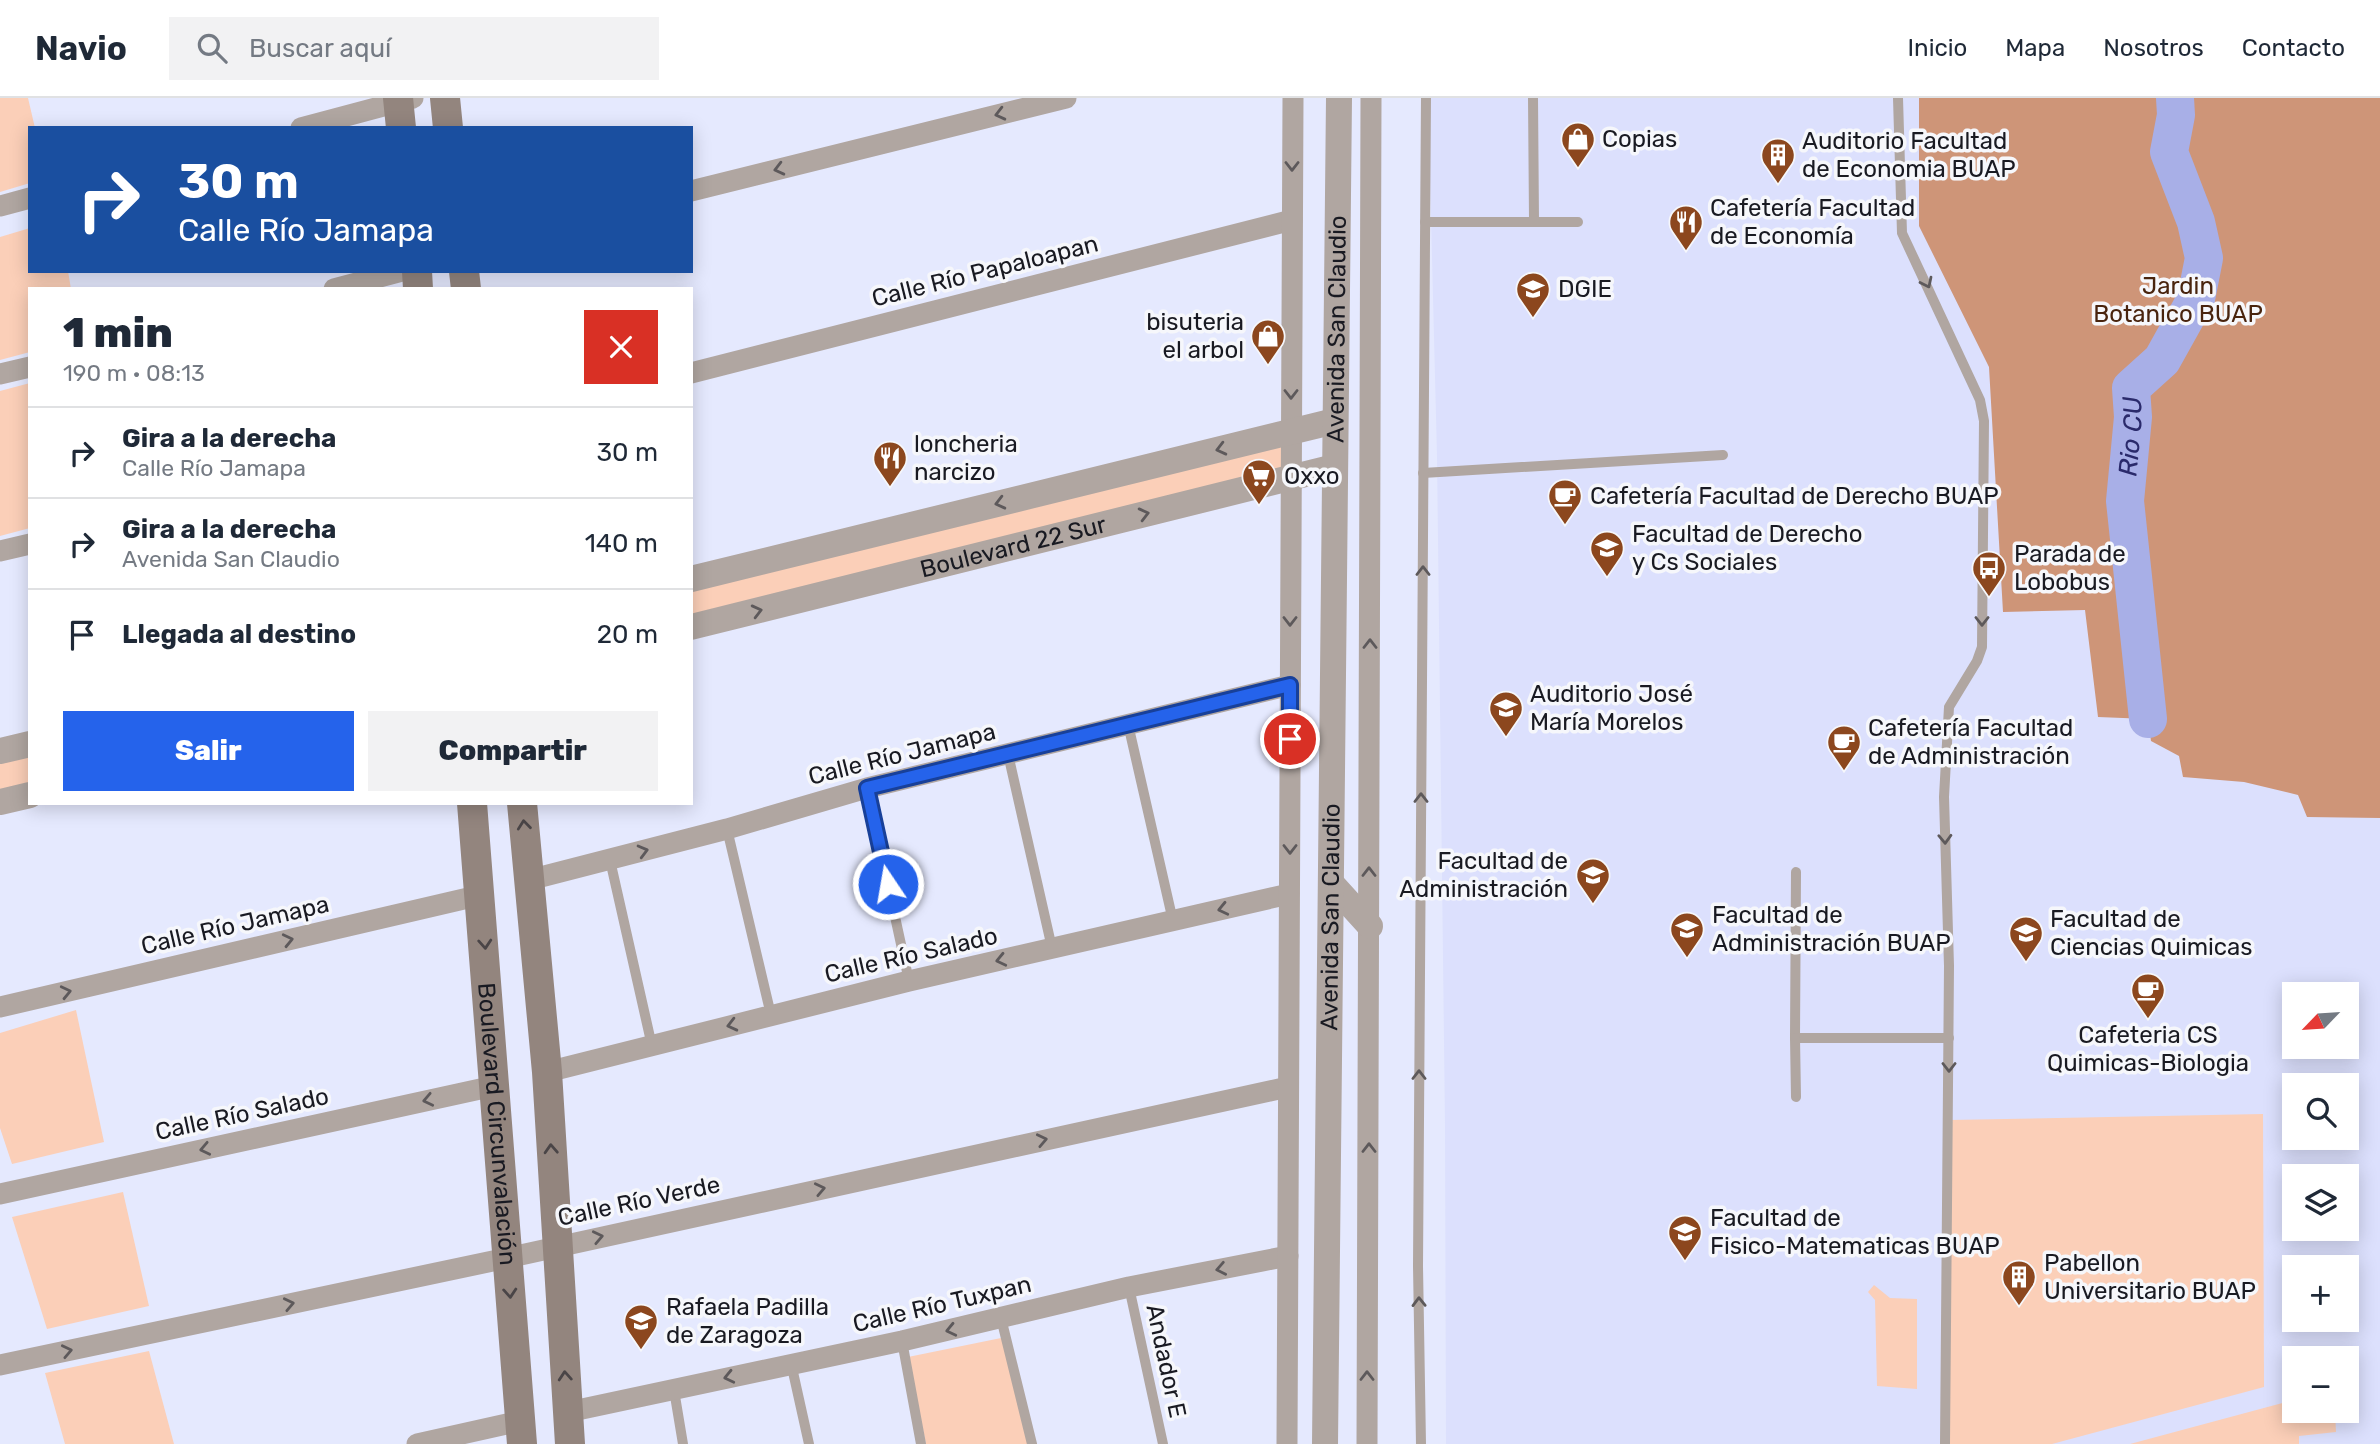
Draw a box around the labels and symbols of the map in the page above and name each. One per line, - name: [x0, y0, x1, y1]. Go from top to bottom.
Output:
- one-way arrow: [994, 106, 1006, 120]
- shop icon: Copias: [1559, 120, 1597, 169]
- place label: Copias: [1602, 125, 1677, 153]
- place label: Auditorio Facultad de Economia BUAP: [1802, 127, 2016, 183]
- building icon: Auditorio Facultad de Economia BUAP: [1759, 136, 1797, 185]
- one-way arrow: [773, 161, 785, 175]
- one-way arrow: [1284, 161, 1300, 172]
- place label: Cafetería Facultad de Economía: [1710, 194, 1915, 250]
- restaurant icon: Cafetería Facultad de Economía: [1667, 203, 1705, 252]
- street label: Avenida San Claudio: [1321, 215, 1352, 443]
- street label: Calle Río Papaloapan: [869, 229, 1101, 313]
- school or university icon: DGIE: [1514, 270, 1552, 319]
- park label: Jardin Botanico BUAP: [2093, 272, 2263, 328]
- place label: DGIE: [1558, 275, 1612, 303]
- one-way arrow: [1918, 276, 1932, 288]
- place label: bisuteria el arbol: [1146, 308, 1244, 364]
- shop icon: bisuteria el arbol: [1249, 317, 1287, 366]
- one-way arrow: [1284, 388, 1299, 399]
- water label: Rio CU: [2112, 395, 2149, 478]
- place label: loncheria narcizo: [914, 430, 1018, 486]
- restaurant icon: loncheria narcizo: [871, 439, 909, 488]
- one-way arrow: [1215, 441, 1227, 455]
- supermarket icon: Oxxo: [1240, 457, 1278, 506]
- place label: Oxxo: [1284, 462, 1340, 490]
- cafe icon: Cafetería Facultad de Derecho BUAP: [1546, 477, 1584, 526]
- place label: Cafetería Facultad de Derecho BUAP: [1590, 482, 1999, 510]
- one-way arrow: [994, 495, 1006, 509]
- one-way arrow: [1138, 508, 1150, 522]
- street label: Boulevard 22 Sur: [917, 510, 1109, 583]
- place label: Facultad de Derecho y Cs Sociales: [1632, 520, 1862, 576]
- school or university icon: Facultad de Derecho y Cs Sociales: [1588, 529, 1626, 578]
- place label: Parada de Lobobus: [2014, 540, 2126, 596]
- bus stop icon: Parada de Lobobus: [1970, 549, 2008, 598]
- one-way arrow: [1415, 565, 1431, 576]
- one-way arrow: [751, 605, 763, 619]
- one-way arrow: [1283, 616, 1298, 627]
- one-way arrow: [1974, 616, 1990, 627]
- one-way arrow: [1362, 639, 1378, 649]
- place label: Auditorio José María Morelos: [1530, 680, 1693, 736]
- school or university icon: Auditorio José María Morelos: [1487, 689, 1525, 738]
- pin: [1260, 709, 1320, 769]
- place label: Cafetería Facultad de Administración: [1868, 714, 2073, 770]
- street label: Calle Río Jamapa: [806, 717, 998, 791]
- cafe icon: Cafetería Facultad de Administración: [1825, 723, 1863, 772]
- one-way arrow: [1413, 793, 1429, 803]
- street label: Avenida San Claudio: [1315, 803, 1346, 1031]
- one-way arrow: [517, 819, 532, 830]
- one-way arrow: [1938, 834, 1953, 845]
- one-way arrow: [1282, 844, 1298, 854]
- one-way arrow: [637, 845, 649, 859]
- position arrow: [851, 847, 925, 921]
- place label: Facultad de Administración: [1399, 847, 1568, 903]
- school or university icon: Facultad de Administración: [1574, 856, 1612, 905]
- one-way arrow: [1361, 866, 1377, 877]
- street label: Calle Río Jamapa: [138, 890, 332, 960]
- one-way arrow: [1217, 901, 1229, 916]
- place label: Facultad de Administración BUAP: [1712, 901, 1951, 957]
- place label: Facultad de Ciencias Quimicas: [2050, 905, 2253, 961]
- school or university icon: Facultad de Administración BUAP: [1668, 910, 1706, 959]
- school or university icon: Facultad de Ciencias Quimicas: [2007, 914, 2045, 963]
- street label: Calle Río Salado: [822, 921, 1000, 989]
- one-way arrow: [282, 934, 294, 948]
- one-way arrow: [477, 939, 492, 950]
- one-way arrow: [995, 952, 1007, 966]
- cafe icon: Cafeteria CS Quimicas-Biologia: [2129, 971, 2167, 1020]
- street label: Boulevard Circunvalación: [472, 982, 522, 1266]
- north arrow: [2282, 982, 2359, 1059]
- one-way arrow: [60, 985, 72, 1000]
- one-way arrow: [726, 1017, 738, 1031]
- place label: Cafeteria CS Quimicas-Biologia: [2047, 1021, 2249, 1077]
- one-way arrow: [1941, 1062, 1957, 1073]
- one-way arrow: [1411, 1069, 1427, 1080]
- street label: Calle Río Salado: [153, 1082, 331, 1146]
- one-way arrow: [422, 1092, 434, 1107]
- one-way arrow: [1036, 1134, 1048, 1149]
- one-way arrow: [200, 1141, 212, 1156]
- one-way arrow: [544, 1143, 559, 1154]
- one-way arrow: [1361, 1143, 1376, 1154]
- street label: Calle Río Verde: [555, 1170, 723, 1232]
- one-way arrow: [814, 1182, 826, 1197]
- place label: Facultad de Fisico-Matematicas BUAP: [1710, 1204, 2000, 1260]
- school or university icon: Facultad de Fisico-Matematicas BUAP: [1666, 1213, 1704, 1262]
- one-way arrow: [592, 1231, 604, 1246]
- place label: Pabellon Universitario BUAP: [2044, 1249, 2256, 1305]
- building icon: Pabellon Universitario BUAP: [2000, 1258, 2038, 1307]
- one-way arrow: [1215, 1260, 1227, 1275]
- street label: Calle Río Tuxpan: [850, 1270, 1034, 1338]
- one-way arrow: [502, 1288, 517, 1299]
- place label: Rafaela Padilla de Zaragoza: [666, 1293, 829, 1349]
- one-way arrow: [1411, 1297, 1427, 1307]
- one-way arrow: [283, 1298, 295, 1313]
- school or university icon: Rafaela Padilla de Zaragoza: [622, 1302, 660, 1351]
- street label: Andador E: [1140, 1302, 1192, 1420]
- one-way arrow: [945, 1322, 957, 1336]
- one-way arrow: [61, 1344, 73, 1359]
- one-way arrow: [723, 1369, 735, 1384]
- one-way arrow: [558, 1370, 573, 1381]
- one-way arrow: [1360, 1370, 1375, 1381]

